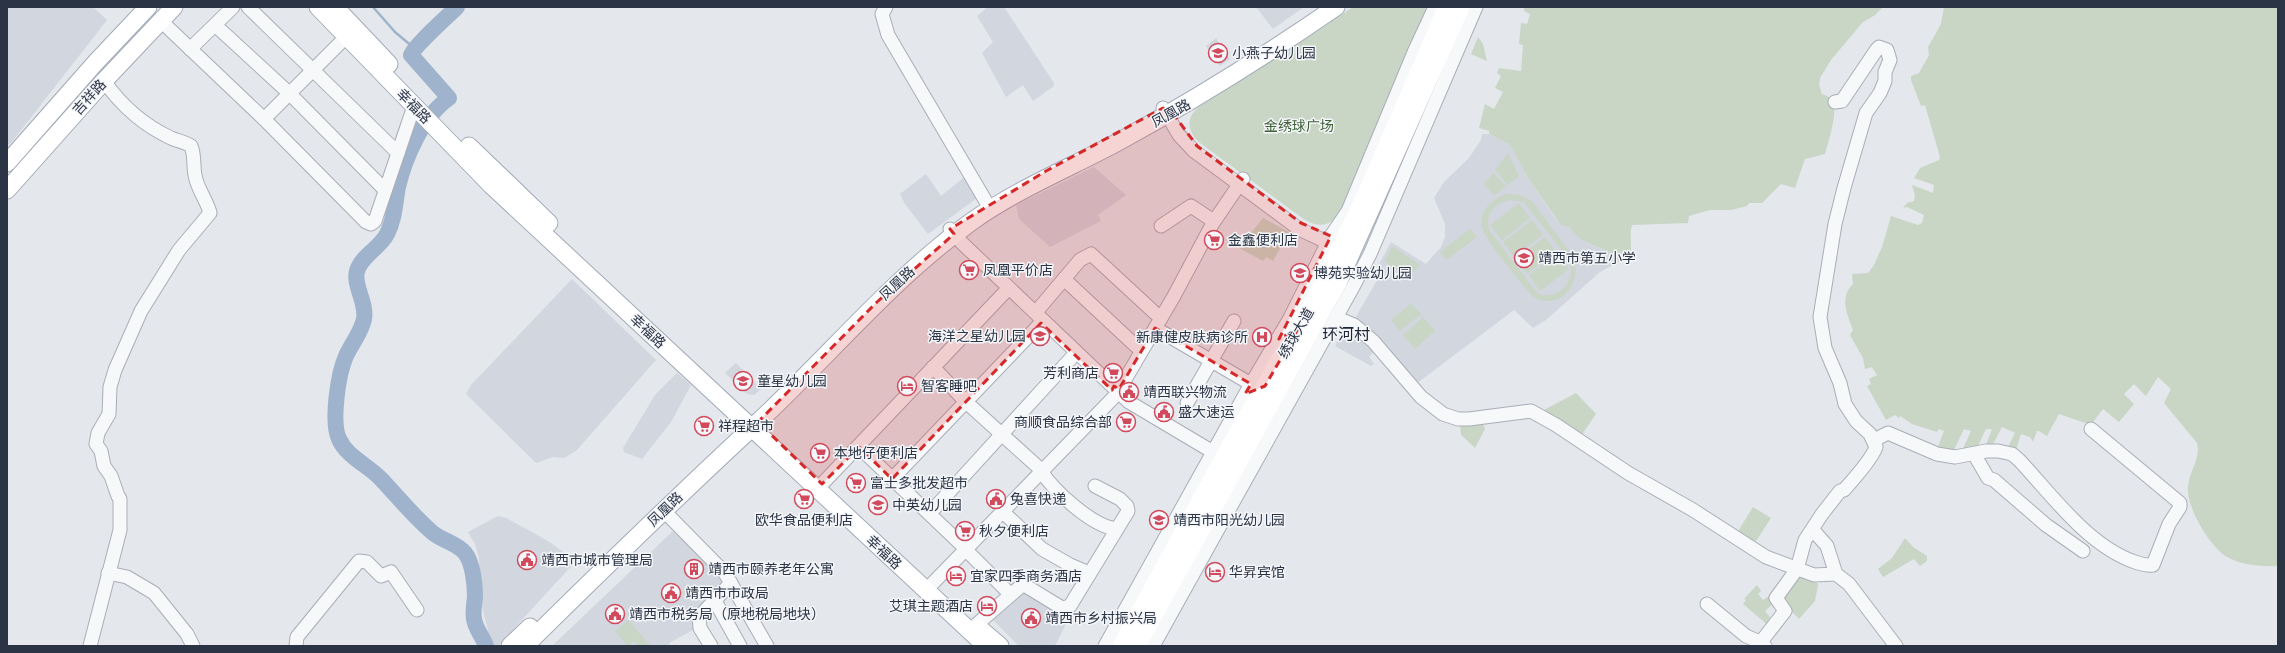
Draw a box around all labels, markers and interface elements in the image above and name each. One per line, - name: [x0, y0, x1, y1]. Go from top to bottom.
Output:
- school or university icon: 小燕子幼儿园: [1207, 42, 1229, 64]
- place label: 小燕子幼儿园: [1232, 45, 1316, 61]
- street label: 吉祥路: [69, 76, 109, 118]
- street label: 幸福路: [394, 85, 434, 127]
- street label: 凤凰路: [1149, 96, 1193, 130]
- park label: 金绣球广场: [1264, 118, 1334, 134]
- supermarket icon: 金鑫便利店: [1203, 229, 1225, 251]
- place label: 金鑫便利店: [1228, 232, 1298, 248]
- school or university icon: 靖西市第五小学: [1513, 247, 1535, 269]
- place label: 靖西市第五小学: [1538, 250, 1636, 266]
- supermarket icon: 凤凰平价店: [958, 259, 980, 281]
- place label: 凤凰平价店: [983, 262, 1053, 278]
- school or university icon: 博苑实验幼儿园: [1289, 262, 1311, 284]
- street label: 凤凰路: [876, 263, 918, 303]
- place label: 博苑实验幼儿园: [1314, 265, 1412, 281]
- street label: 绣球大道: [1275, 305, 1317, 361]
- street label: 幸福路: [627, 311, 669, 351]
- school or university icon: 海洋之星幼儿园: [1029, 325, 1051, 347]
- hospital icon: 新康健皮肤病诊所: [1251, 326, 1273, 348]
- district label: 环河村: [1322, 326, 1370, 343]
- place label: 海洋之星幼儿园: [928, 328, 1026, 344]
- place label: 新康健皮肤病诊所: [1136, 329, 1248, 345]
- supermarket icon: 芳利商店: [1102, 362, 1124, 384]
- place label: 芳利商店: [1043, 365, 1099, 381]
- school or university icon: 童星幼儿园: [732, 370, 754, 392]
- place label: 童星幼儿园: [757, 373, 827, 389]
- hotel icon: 智客睡吧: [896, 375, 918, 397]
- place label: 智客睡吧: [921, 378, 977, 394]
- public building icon: 靖西联兴物流: [1118, 381, 1140, 403]
- place label: 靖西联兴物流: [1143, 384, 1227, 400]
- public building icon: 盛大速运: [1153, 401, 1175, 423]
- place label: 盛大速运: [1178, 404, 1234, 420]
- supermarket icon: 商顺食品综合部: [1115, 411, 1137, 433]
- place label: 商顺食品综合部: [1014, 414, 1112, 430]
- supermarket icon: 祥程超市: [693, 415, 715, 437]
- place label: 祥程超市: [718, 418, 774, 434]
- supermarket icon: 本地仔便利店: [809, 442, 831, 464]
- place label: 本地仔便利店: [834, 445, 918, 461]
- supermarket icon: 富士多批发超市: [845, 472, 867, 494]
- place label: 富士多批发超市: [870, 475, 968, 491]
- supermarket icon: 欧华食品便利店: [793, 488, 815, 510]
- public building icon: 兔喜快递: [985, 488, 1007, 510]
- street label: 凤凰路: [644, 489, 686, 529]
- place label: 兔喜快递: [1010, 491, 1066, 507]
- school or university icon: 中英幼儿园: [867, 494, 889, 516]
- place label: 中英幼儿园: [892, 497, 962, 513]
- school or university icon: 靖西市阳光幼儿园: [1148, 509, 1170, 531]
- place label: 欧华食品便利店: [755, 512, 853, 528]
- place label: 靖西市阳光幼儿园: [1173, 512, 1285, 528]
- supermarket icon: 秋夕便利店: [954, 520, 976, 542]
- place label: 秋夕便利店: [979, 523, 1049, 539]
- street label: 幸福路: [863, 532, 905, 572]
- public building icon: 靖西市城市管理局: [516, 549, 538, 571]
- place label: 靖西市城市管理局: [541, 552, 653, 568]
- building icon: 靖西市颐养老年公寓: [683, 558, 705, 580]
- place label: 靖西市颐养老年公寓: [708, 561, 834, 577]
- hotel icon: 华昇宾馆: [1204, 561, 1226, 583]
- place label: 华昇宾馆: [1229, 564, 1285, 580]
- hotel icon: 宜家四季商务酒店: [945, 565, 967, 587]
- place label: 宜家四季商务酒店: [970, 568, 1082, 584]
- public building icon: 靖西市市政局: [660, 582, 682, 604]
- place label: 靖西市市政局: [685, 585, 769, 601]
- hotel icon: 艾琪主题酒店: [976, 595, 998, 617]
- place label: 艾琪主题酒店: [889, 598, 973, 614]
- public building icon: 靖西市税务局（原地税局地块）: [604, 603, 626, 625]
- place label: 靖西市税务局（原地税局地块）: [629, 606, 825, 622]
- public building icon: 靖西市乡村振兴局: [1020, 607, 1042, 629]
- place label: 靖西市乡村振兴局: [1045, 610, 1157, 626]

